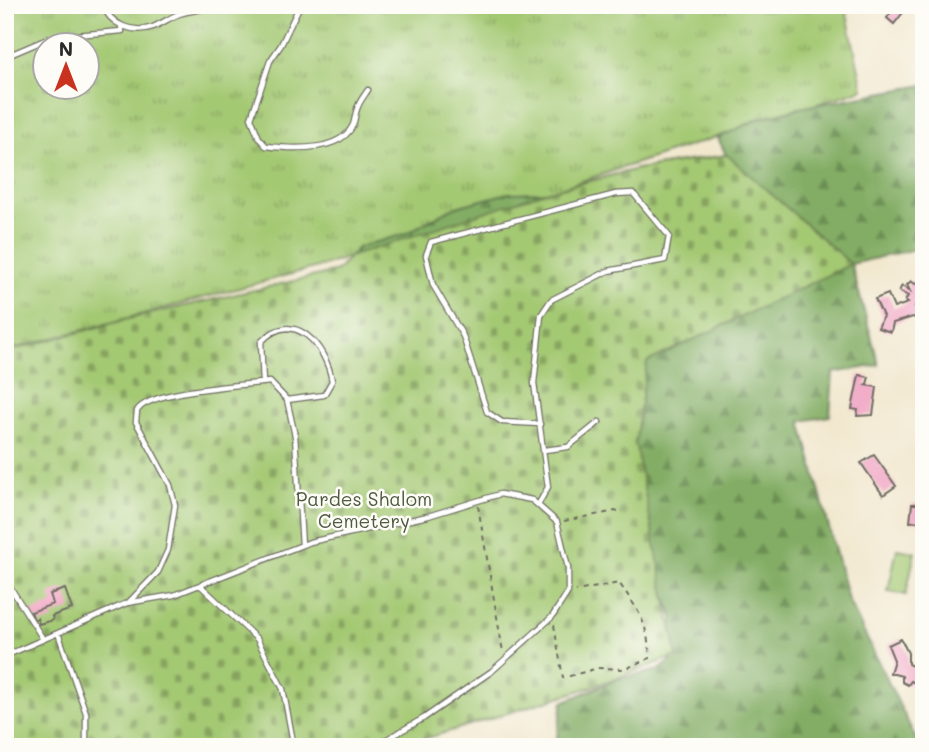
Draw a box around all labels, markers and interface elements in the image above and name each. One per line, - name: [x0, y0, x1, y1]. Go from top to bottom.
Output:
- north arrow: [32, 32, 102, 102]
- text: N: [59, 36, 73, 61]
- park label: Pardes Shalom Cemetery: [296, 486, 432, 533]

